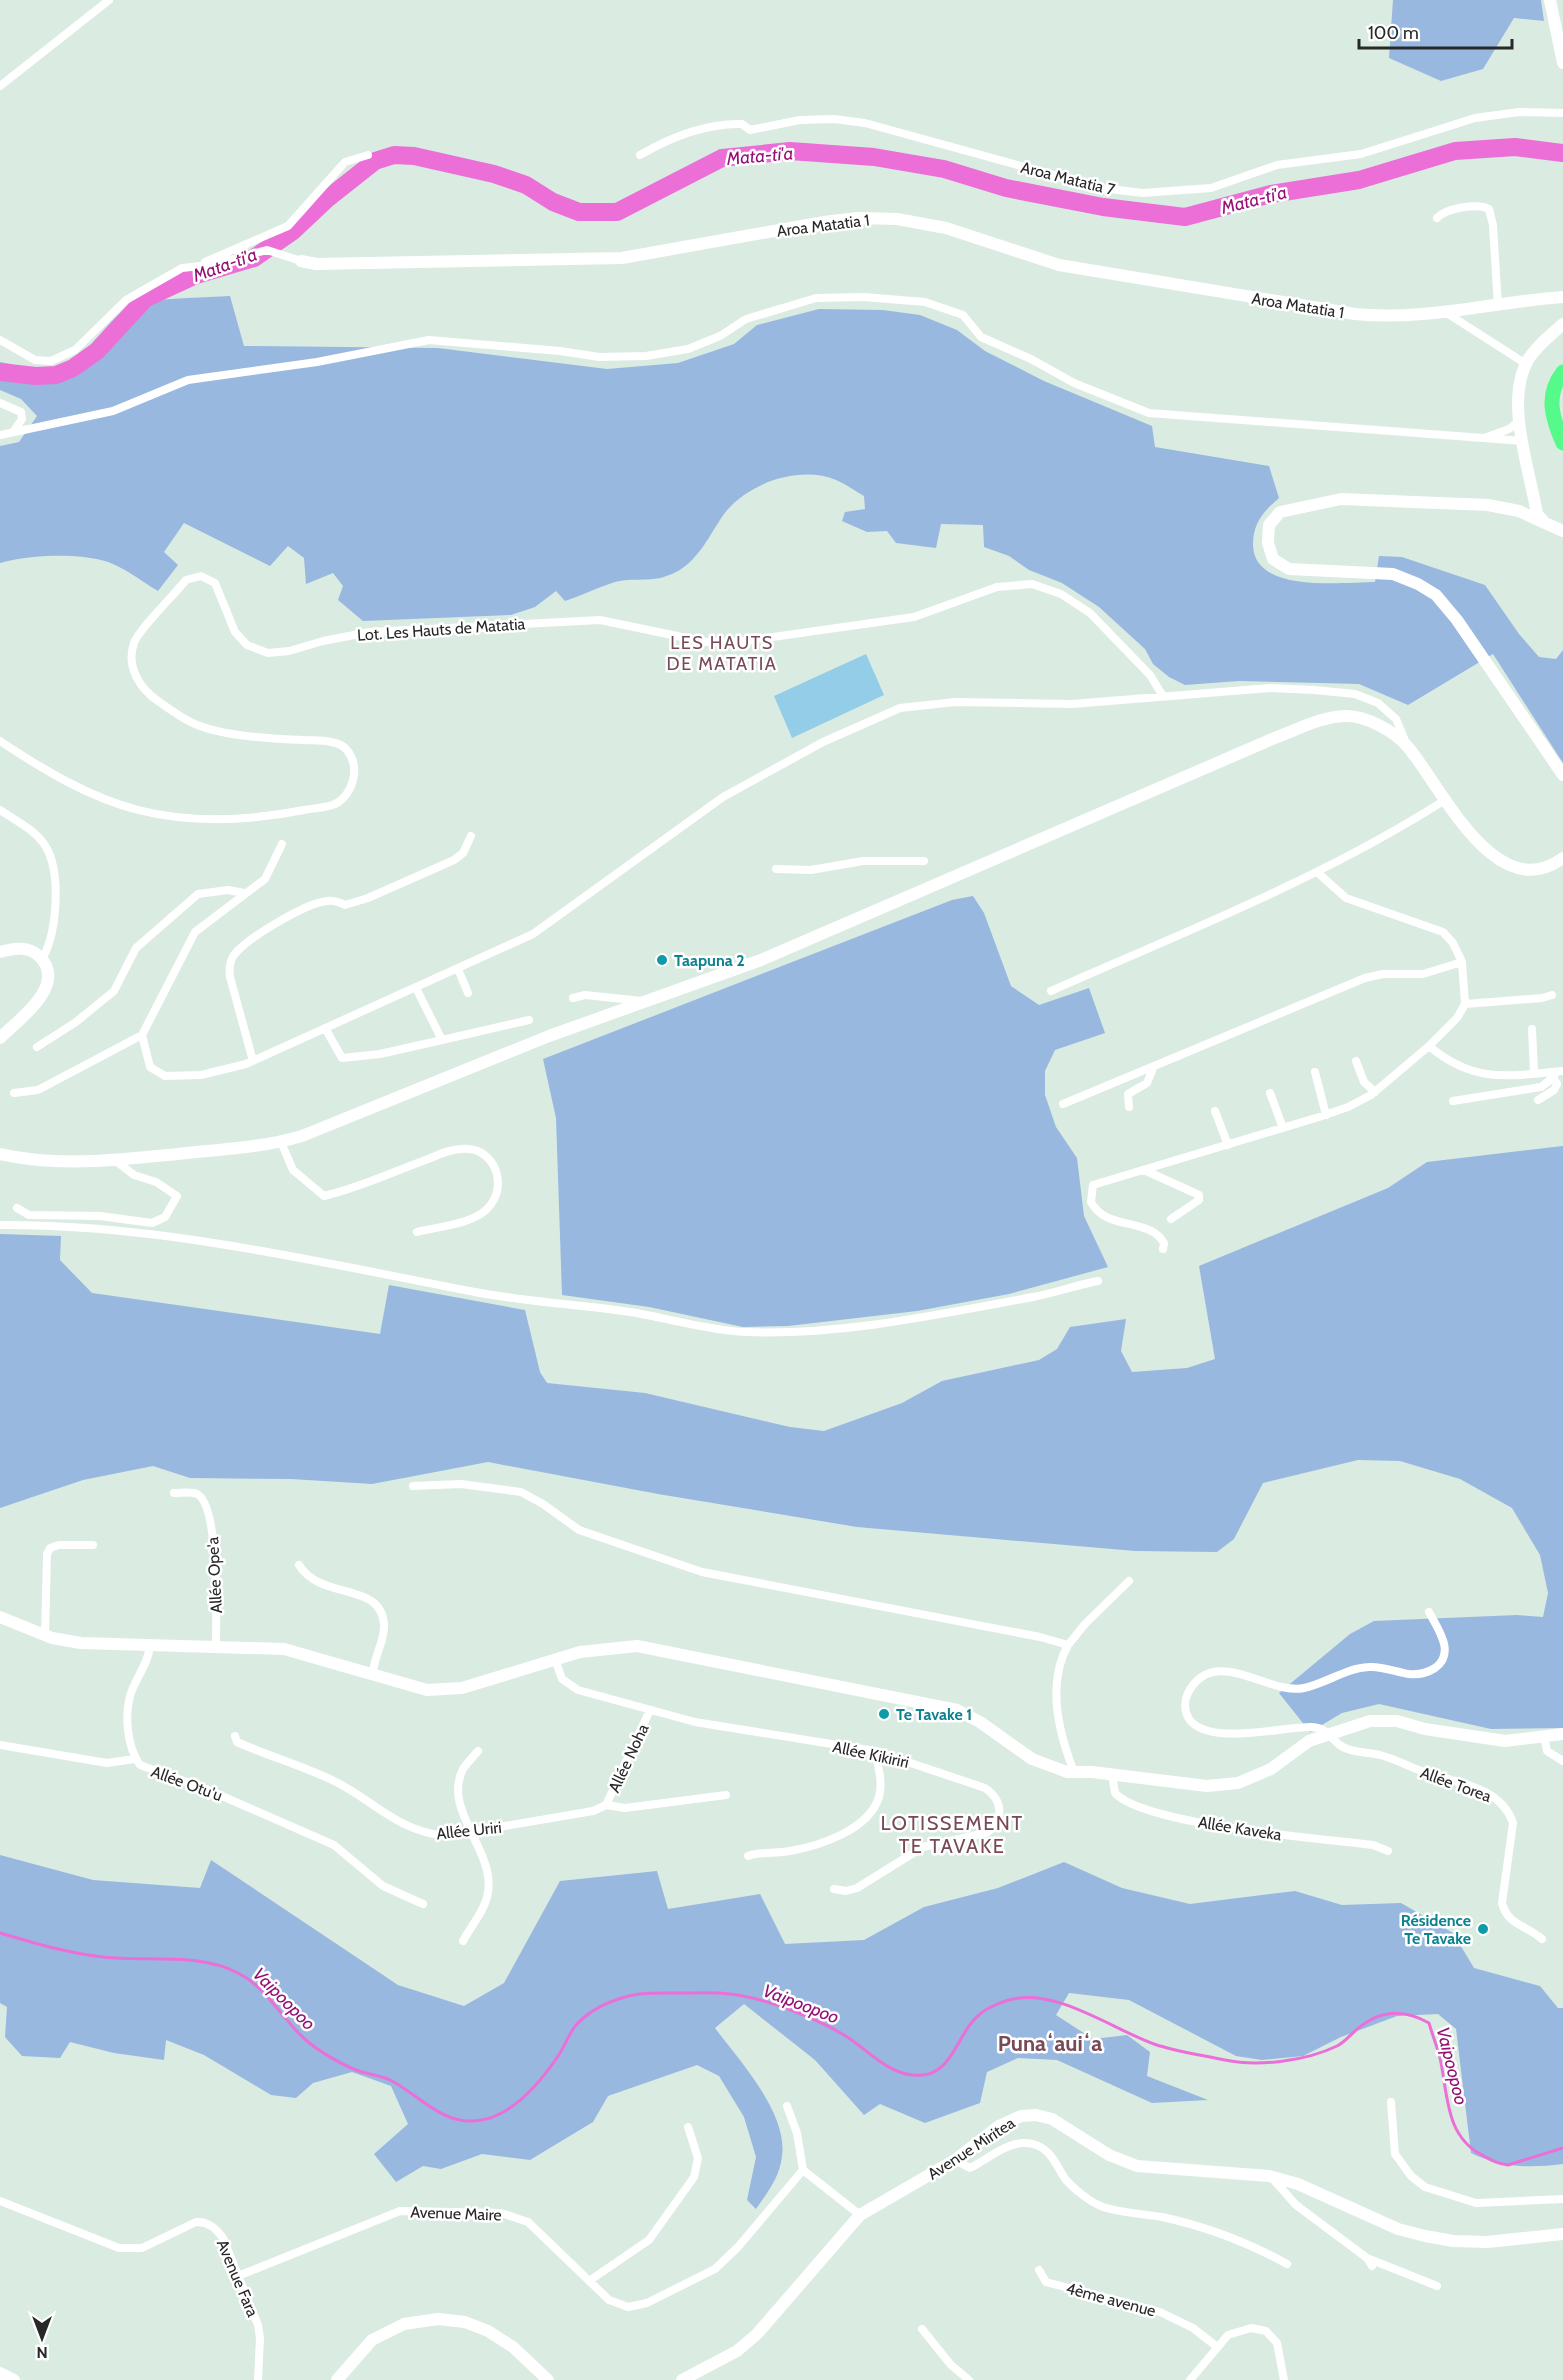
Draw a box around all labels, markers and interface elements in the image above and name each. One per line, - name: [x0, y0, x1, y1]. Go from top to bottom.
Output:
- scale bar: [1359, 12, 1512, 50]
- text: 100 m: [1368, 22, 1419, 44]
- water label: Mata-ti'a: [725, 142, 794, 170]
- street label: Aroa Matatia 7: [1019, 158, 1117, 199]
- water label: Mata-ti'a: [1218, 181, 1289, 219]
- street label: Aroa Matatia 1: [776, 210, 871, 241]
- water label: Mata-ti'a: [189, 243, 260, 287]
- street label: Aroa Matatia 1: [1250, 289, 1346, 322]
- street label: Lot. Les Hauts de Matatia: [356, 614, 526, 645]
- district label: LES HAUTS DE MATATIA: [667, 632, 777, 675]
- place label: Taapuna 2: [674, 951, 745, 970]
- marker: Taapuna 2: [655, 953, 669, 967]
- street label: Allée Ope'a: [203, 1536, 226, 1614]
- place label: Te Tavake 1: [896, 1705, 972, 1724]
- marker: Te Tavake 1: [877, 1707, 891, 1721]
- street label: Allée Noha: [604, 1721, 653, 1795]
- street label: Allée Kikiriri: [831, 1737, 911, 1772]
- street label: Allée Otu'u: [149, 1762, 225, 1805]
- street label: Allée Torea: [1418, 1763, 1494, 1806]
- district label: LOTISSEMENT TE TAVAKE: [880, 1811, 1024, 1858]
- street label: Allée Kaveka: [1197, 1813, 1283, 1845]
- street label: Allée Uriri: [436, 1818, 503, 1843]
- place label: Résidence Te Tavake: [1401, 1911, 1471, 1948]
- marker: Résidence Te Tavake: [1476, 1922, 1490, 1936]
- water label: Vaipoopoo: [248, 1963, 320, 2035]
- water label: Vaipoopoo: [760, 1980, 842, 2028]
- water label: Vaipoopoo: [1432, 2025, 1472, 2107]
- district label: Punaʻauiʻa: [998, 2030, 1102, 2057]
- street label: Avenue Miritea: [924, 2113, 1019, 2184]
- street label: Avenue Maire: [410, 2202, 502, 2225]
- street label: Avenue Fara: [213, 2237, 262, 2320]
- street label: 4ème avenue: [1064, 2278, 1158, 2321]
- north arrow: [12, 2308, 72, 2368]
- text: N: [36, 2343, 48, 2362]

